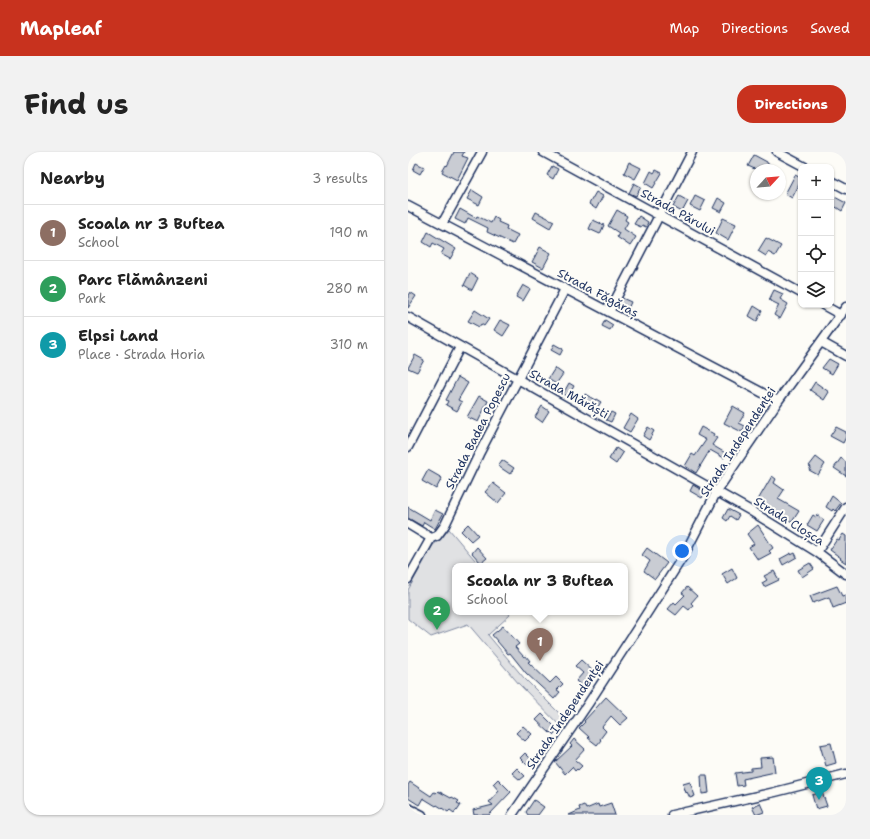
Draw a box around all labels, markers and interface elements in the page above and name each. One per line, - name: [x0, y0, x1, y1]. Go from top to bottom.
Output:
- text: Mapleaf: [20, 16, 102, 41]
- text: Map: [670, 19, 700, 37]
- text: Directions: [722, 19, 788, 37]
- text: Saved: [810, 19, 850, 37]
- text: Find us: [24, 85, 129, 123]
- button: Directions: [737, 85, 846, 123]
- north arrow: [750, 164, 786, 200]
- map controls: [798, 164, 834, 308]
- button: +: [798, 164, 834, 200]
- text: Nearby: [40, 167, 105, 189]
- text: 3 results: [312, 170, 368, 187]
- street label: Strada Părului: [638, 185, 718, 239]
- button: −: [798, 200, 834, 236]
- text: Scoala nr 3 Buftea: [78, 214, 225, 234]
- text: 1: [50, 224, 56, 241]
- text: 190 m: [329, 224, 368, 241]
- text: School: [78, 234, 119, 251]
- button: locate: [798, 236, 834, 272]
- street label: Strada Făgăraș: [555, 265, 641, 321]
- text: Parc Flămânzeni: [78, 270, 208, 290]
- button: layers: [798, 272, 834, 308]
- text: 2: [48, 280, 58, 297]
- text: 280 m: [326, 280, 368, 297]
- text: Park: [78, 290, 106, 307]
- text: Elpsi Land: [78, 326, 158, 346]
- text: 3: [48, 336, 58, 353]
- text: 310 m: [330, 336, 368, 353]
- text: Place · Strada Horia: [78, 346, 205, 363]
- street label: Strada Mărăști: [526, 366, 612, 422]
- street label: Strada Badea Popescu: [442, 370, 514, 492]
- street label: Strada Independenței: [696, 384, 780, 500]
- street label: Strada Cloșca: [751, 493, 828, 549]
- your location: [672, 541, 692, 561]
- popup: [452, 563, 628, 615]
- text: Scoala nr 3 Buftea: [467, 571, 613, 591]
- text: School: [467, 591, 508, 608]
- pin: 2: [424, 597, 450, 630]
- pin: 1: [527, 628, 553, 661]
- street label: Strada Independenței: [523, 657, 607, 773]
- pin: 3: [806, 767, 832, 800]

